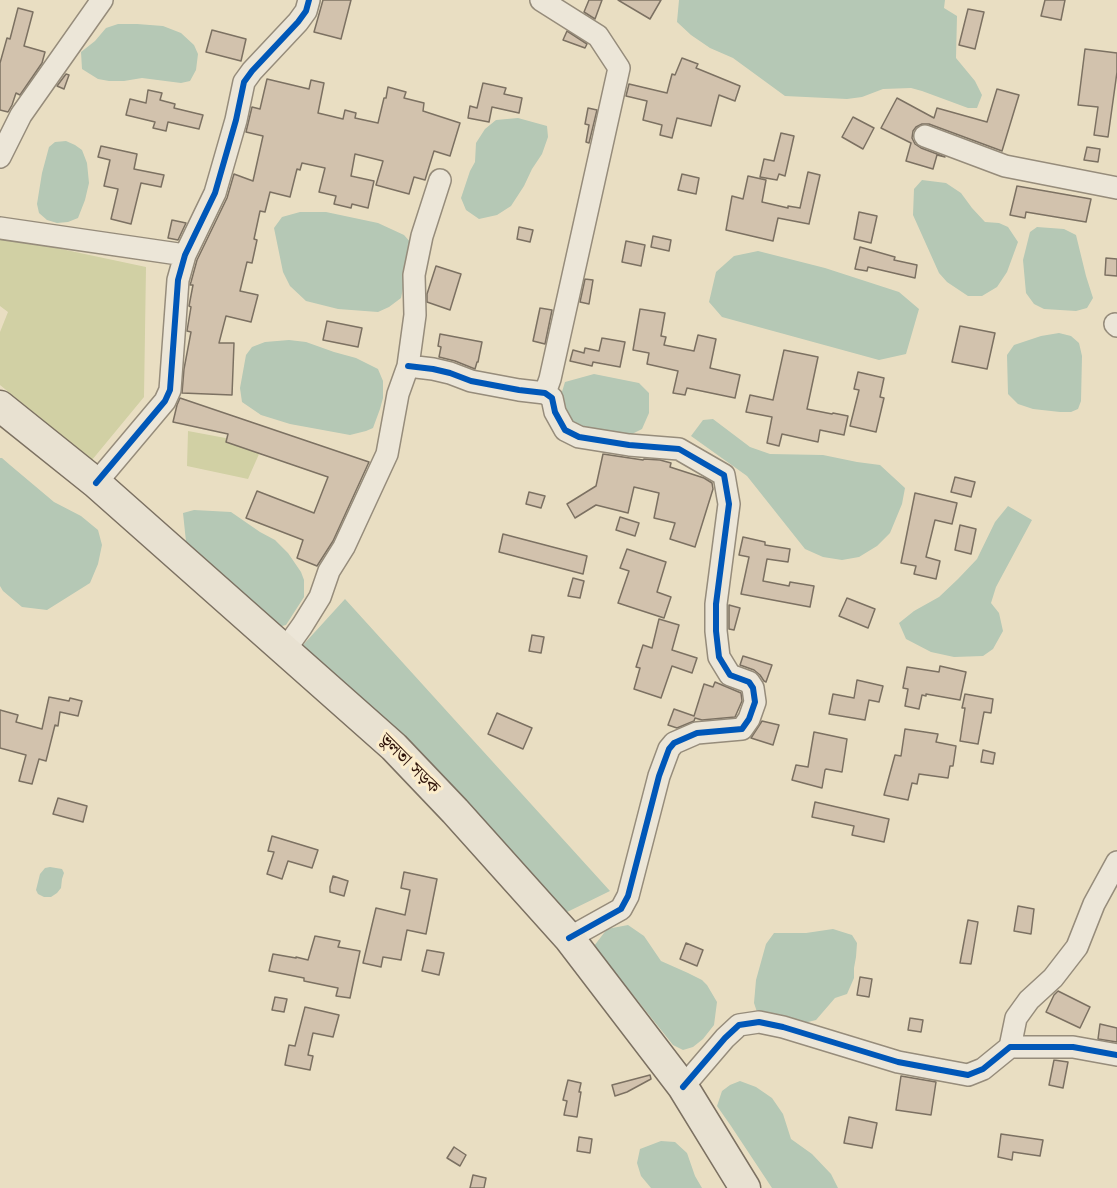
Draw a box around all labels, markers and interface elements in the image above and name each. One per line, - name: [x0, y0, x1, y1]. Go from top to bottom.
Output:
- street label: ভুলতা সড়ক: [374, 729, 444, 799]

